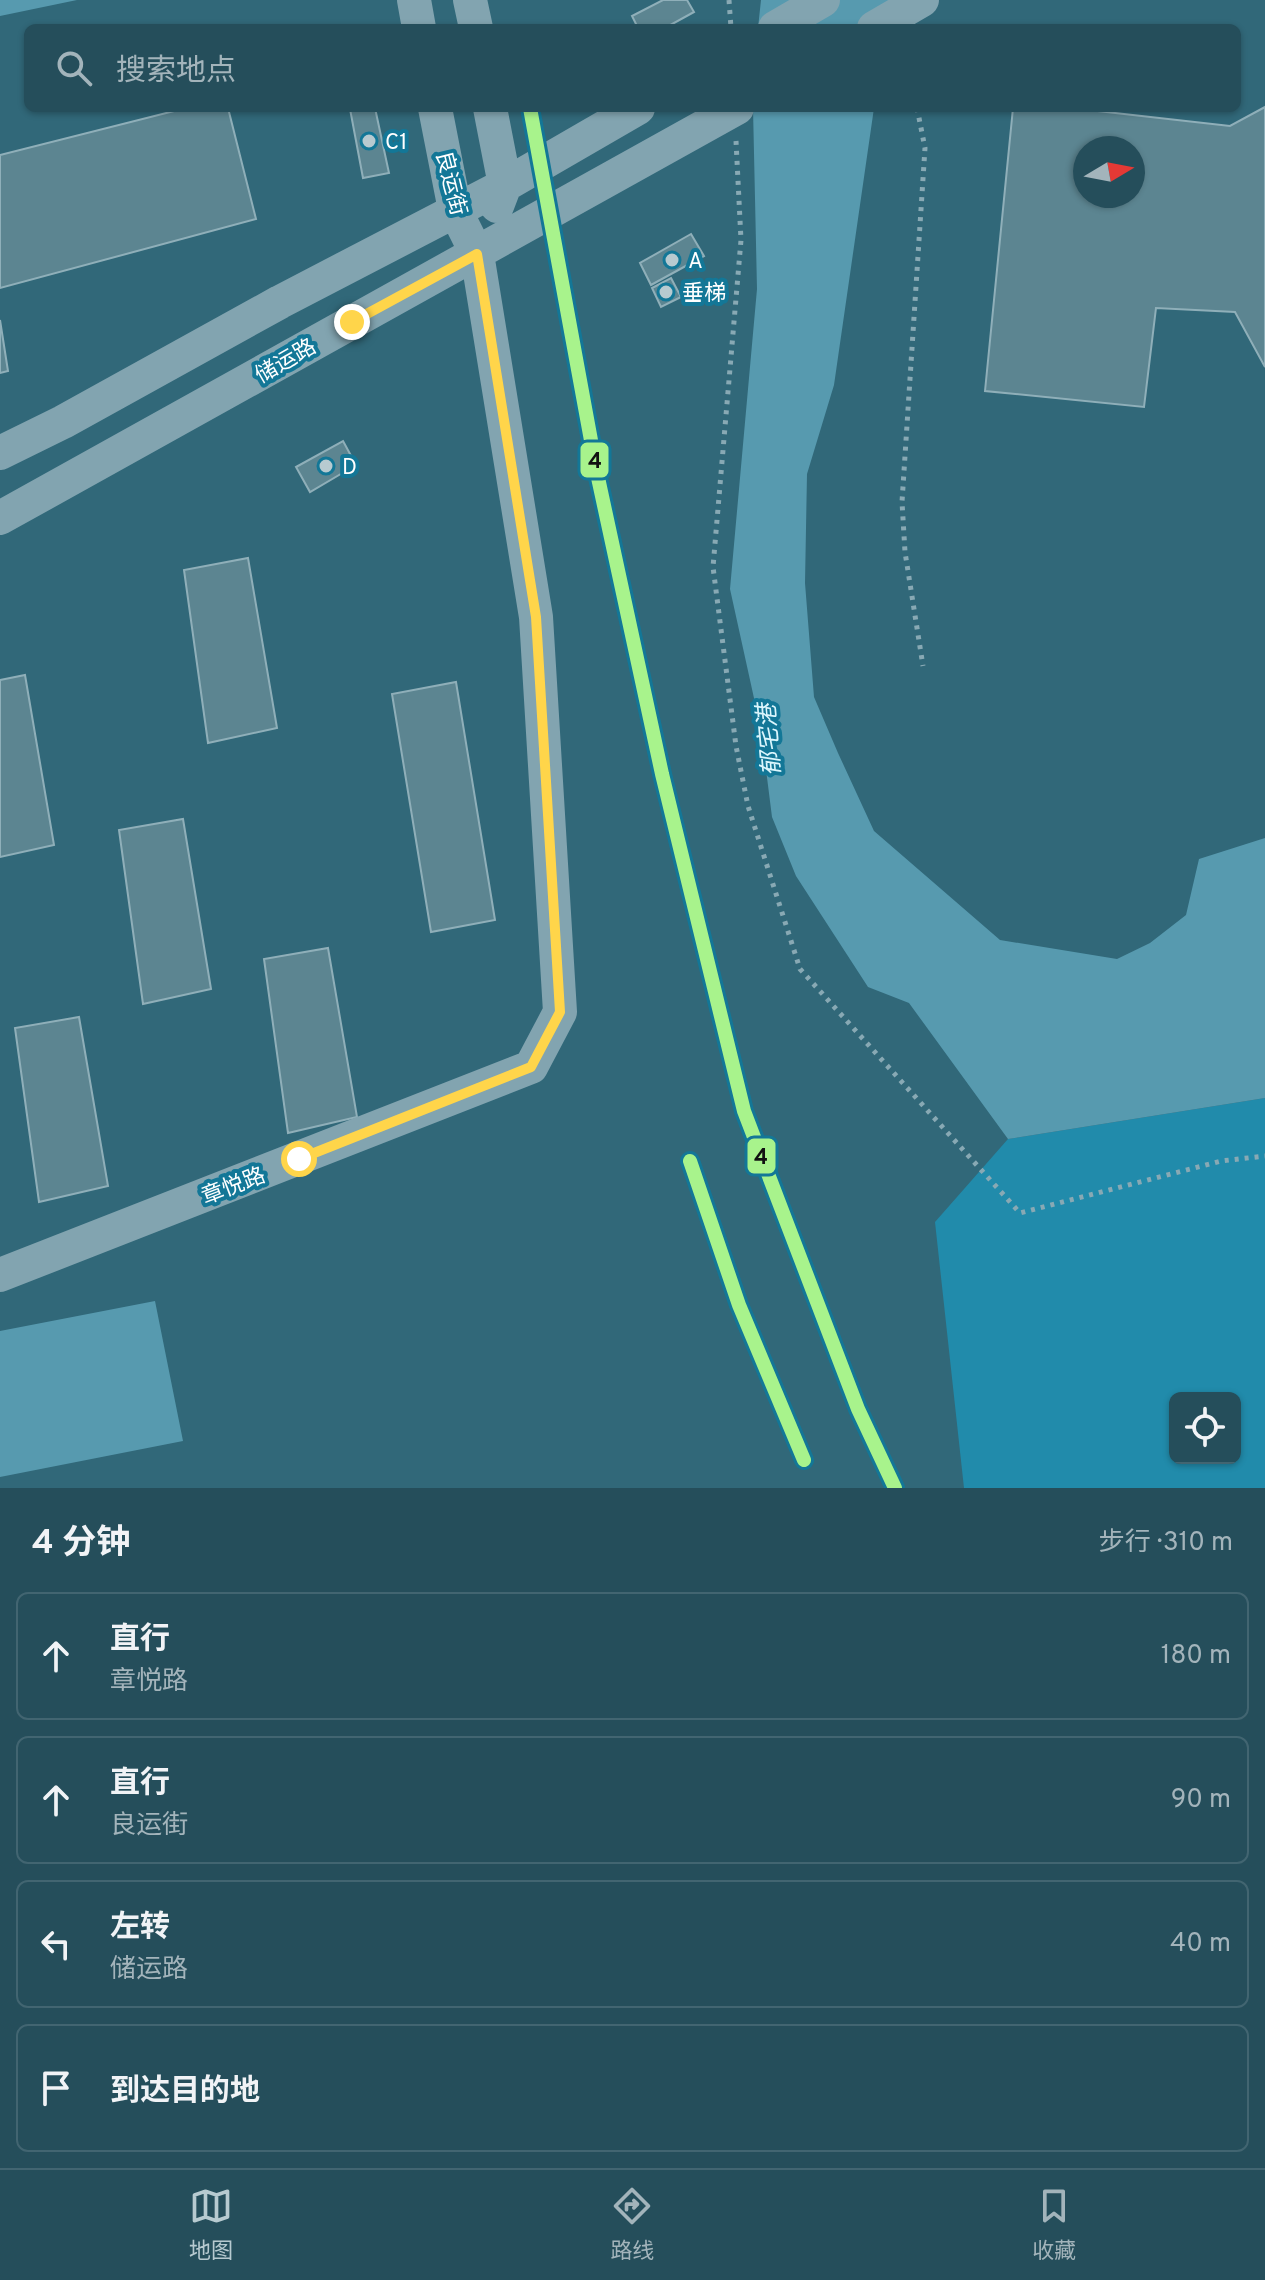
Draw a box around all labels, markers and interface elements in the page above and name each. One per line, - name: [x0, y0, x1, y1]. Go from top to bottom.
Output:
- search box: [24, 24, 1241, 112]
- icon: search: [52, 46, 96, 90]
- text: 搜索地点: [116, 54, 236, 91]
- place label: C1: [385, 130, 407, 157]
- marker: C1: [360, 132, 378, 150]
- north arrow: [1073, 136, 1145, 208]
- street label: 良运街: [428, 148, 471, 219]
- place label: A: [688, 249, 703, 276]
- marker: A: [663, 251, 681, 269]
- place label: 垂梯: [682, 281, 726, 308]
- marker: 垂梯: [657, 283, 675, 301]
- route end: [334, 304, 370, 340]
- street label: 储运路: [251, 334, 322, 390]
- line badge: 4: [579, 441, 610, 479]
- text: 4: [588, 449, 602, 476]
- place label: D: [342, 455, 357, 482]
- marker: D: [317, 457, 335, 475]
- water label: 郁宅港: [753, 700, 789, 777]
- line badge: 4: [746, 1137, 777, 1175]
- route start: [281, 1141, 317, 1177]
- text: 4: [754, 1145, 768, 1172]
- street label: 章悦路: [198, 1163, 270, 1212]
- map controls: [1169, 1392, 1241, 1464]
- button: locate: [1169, 1392, 1241, 1464]
- text: 4 分钟: [32, 1523, 130, 1566]
- text: 步行 · 310 m: [1099, 1527, 1233, 1560]
- text: 直行: [110, 1622, 170, 1659]
- icon: ahead: [34, 1634, 78, 1678]
- text: 180 m: [1161, 1640, 1231, 1673]
- text: 章悦路: [110, 1666, 188, 1699]
- text: 直行: [110, 1766, 170, 1803]
- icon: ahead: [34, 1778, 78, 1822]
- text: 90 m: [1171, 1784, 1231, 1817]
- text: 良运街: [110, 1810, 188, 1843]
- text: 左转: [110, 1910, 170, 1947]
- icon: left: [34, 1922, 78, 1966]
- text: 40 m: [1170, 1928, 1231, 1961]
- text: 储运路: [110, 1954, 188, 1987]
- icon: arrive: [34, 2066, 78, 2110]
- text: 到达目的地: [110, 2074, 260, 2111]
- tab: 地图: [189, 2184, 233, 2266]
- tab: 路线: [610, 2184, 654, 2266]
- tab: 收藏: [1032, 2184, 1076, 2266]

